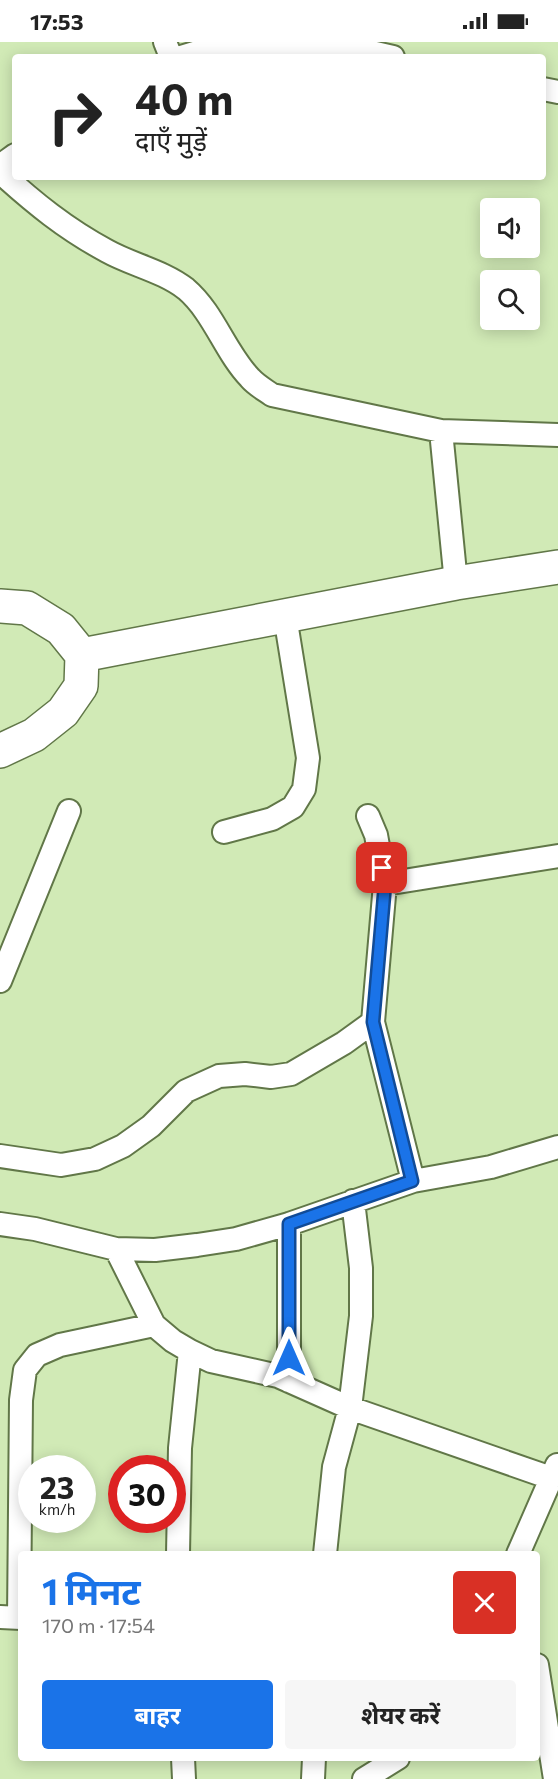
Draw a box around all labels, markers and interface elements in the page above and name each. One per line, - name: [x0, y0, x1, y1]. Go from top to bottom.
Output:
- text: 17:53: [30, 8, 84, 35]
- text: 40 m: [135, 72, 233, 124]
- icon: right: [36, 78, 114, 156]
- text: दाएँ मुड़ें: [135, 124, 207, 157]
- map controls: [480, 198, 540, 330]
- button: sound: [480, 198, 540, 258]
- button: search: [480, 270, 540, 330]
- pin: [356, 842, 407, 893]
- icon: arrive: [365, 851, 398, 884]
- position arrow: [257, 1326, 321, 1390]
- speed limit sign: 30: [108, 1455, 186, 1533]
- text: 23: [40, 1468, 74, 1505]
- text: km/h: [39, 1500, 75, 1518]
- text: 1 मिनट: [42, 1568, 141, 1612]
- button: close: [453, 1571, 516, 1634]
- text: 170 m · 17:54: [42, 1613, 155, 1637]
- button: बाहर: [42, 1680, 273, 1749]
- button: शेयर करें: [285, 1680, 516, 1749]

